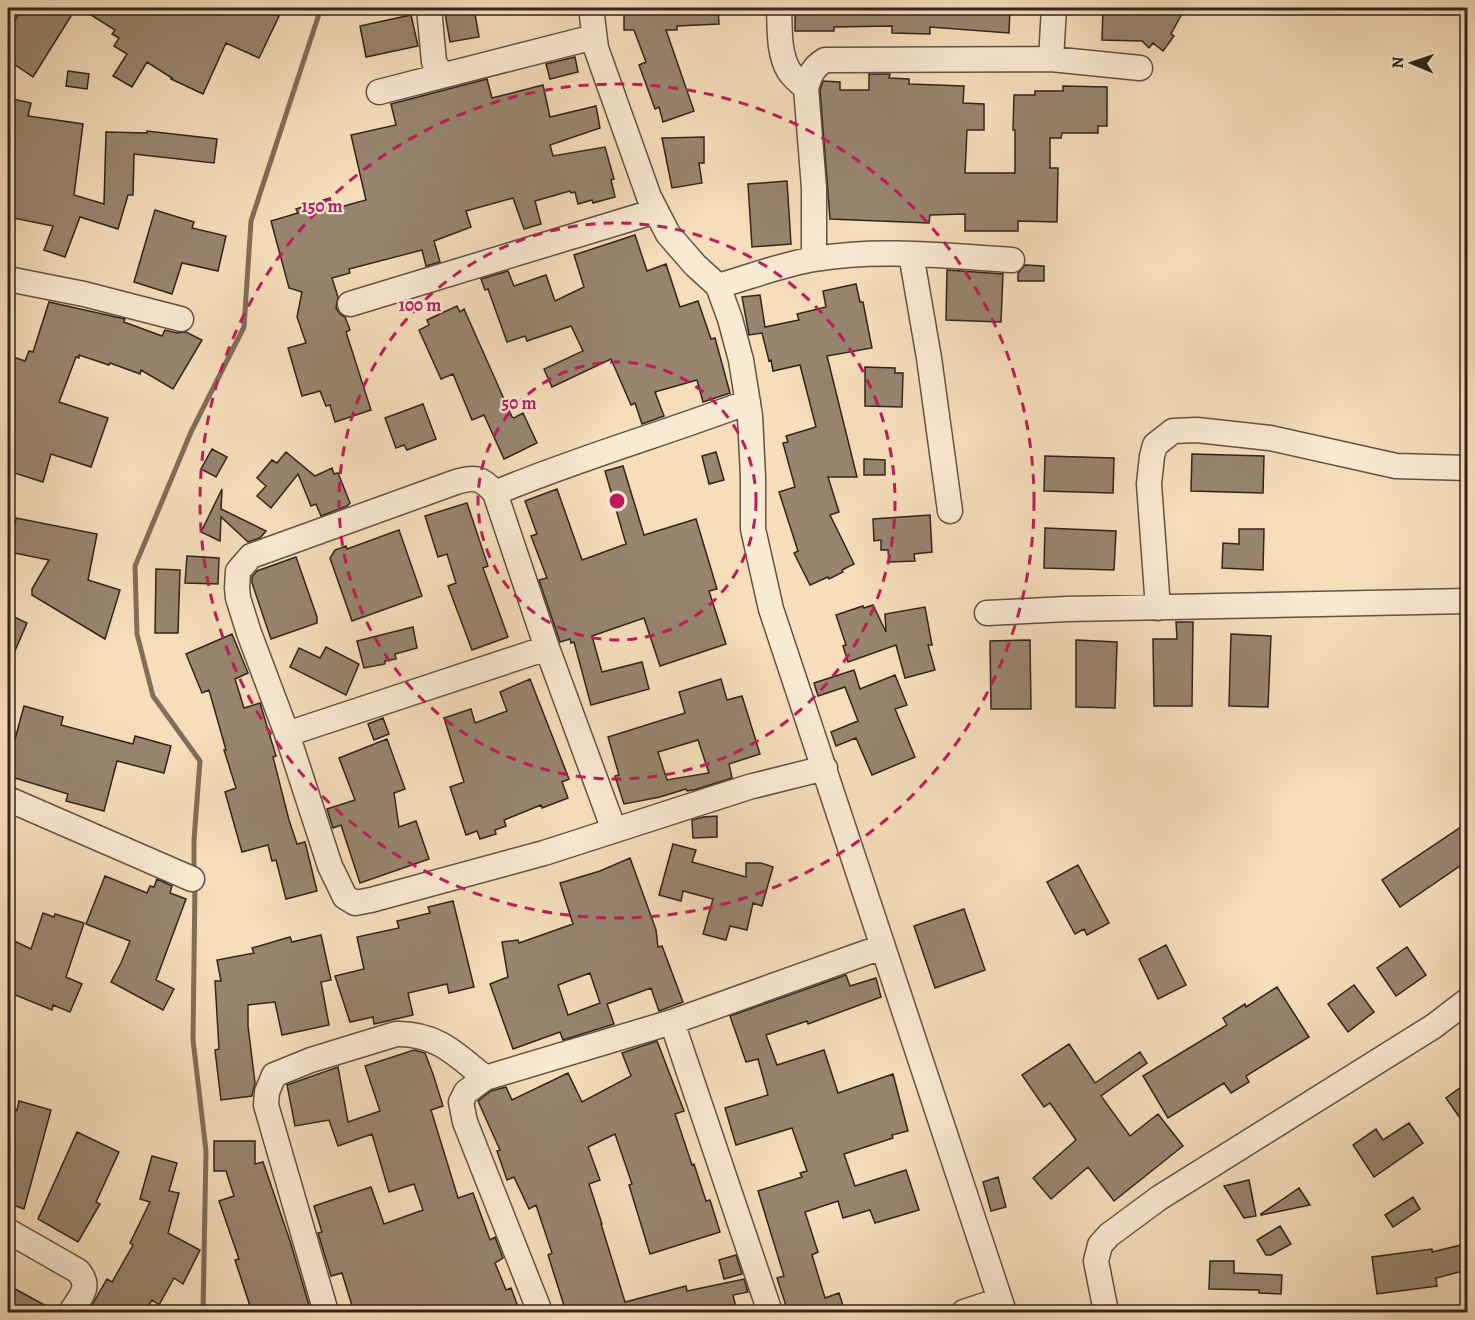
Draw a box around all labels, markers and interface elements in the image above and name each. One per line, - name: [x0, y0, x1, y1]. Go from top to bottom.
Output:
- north arrow: [1382, 33, 1442, 93]
- text: N: [1387, 56, 1409, 69]
- text: 150 m: [301, 194, 343, 218]
- text: 100 m: [399, 293, 441, 317]
- text: 50 m: [502, 391, 536, 415]
- centre of rings: [607, 491, 627, 511]

